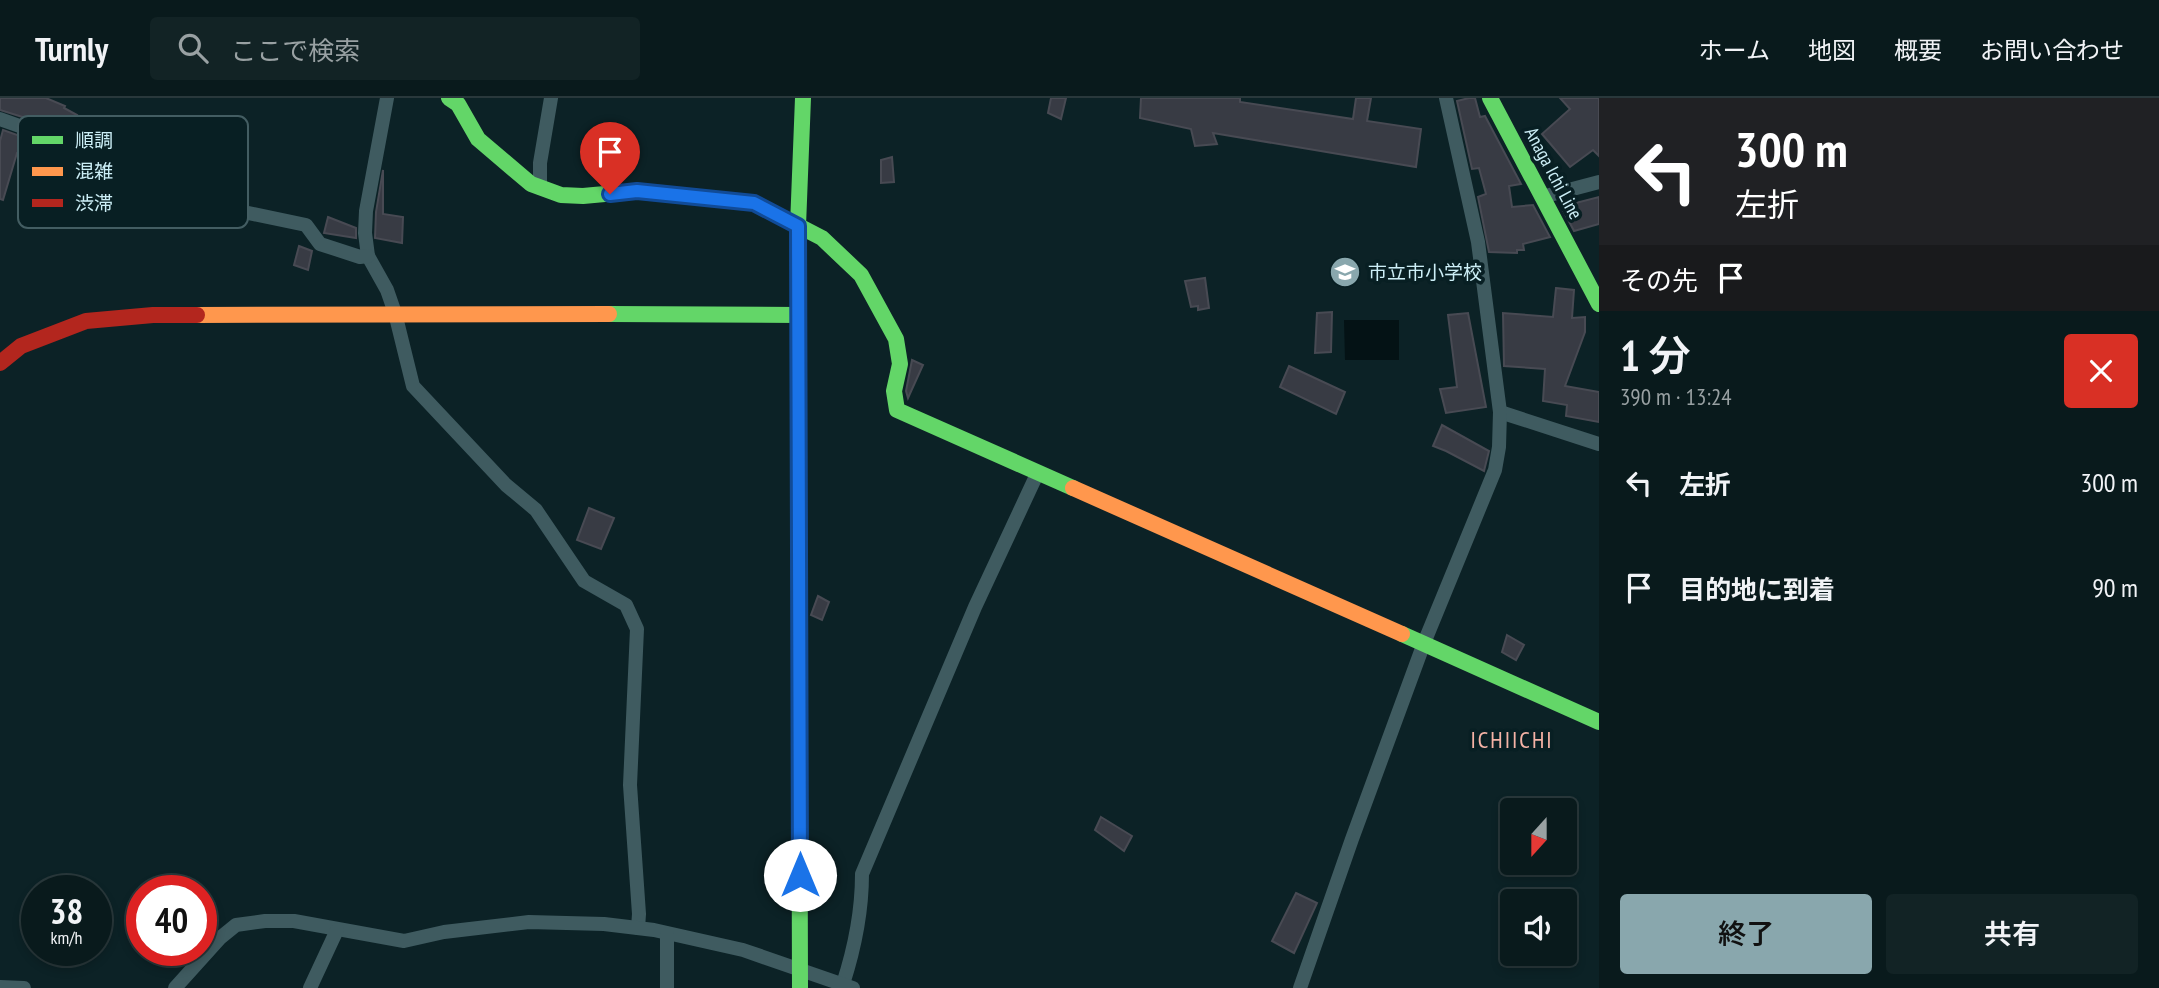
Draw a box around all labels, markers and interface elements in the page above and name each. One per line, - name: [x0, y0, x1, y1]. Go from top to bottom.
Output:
- search box: [150, 17, 640, 80]
- text: Turnly: [35, 27, 108, 70]
- icon: search: [174, 29, 212, 67]
- text: ここで検索: [230, 34, 360, 67]
- text: ホーム: [1699, 35, 1770, 66]
- text: 地図: [1808, 35, 1856, 66]
- text: 概要: [1894, 35, 1942, 66]
- text: お問い合わせ: [1980, 35, 2124, 66]
- legend: [18, 116, 248, 228]
- text: 300 m: [1735, 117, 1848, 181]
- pin: [580, 122, 640, 194]
- street label: Anaga Ichi Line: [1520, 123, 1588, 223]
- icon: left: [1620, 126, 1711, 217]
- text: 順調: [75, 128, 113, 152]
- icon: arrive: [591, 133, 629, 171]
- text: 混雑: [75, 159, 113, 183]
- text: 左折: [1735, 183, 1799, 225]
- text: 渋滞: [75, 191, 113, 215]
- school or university icon: 市立市小学校: [1328, 255, 1362, 289]
- icon: arrive: [1712, 259, 1750, 297]
- place label: 市立市小学校: [1368, 260, 1482, 284]
- text: その先: [1620, 264, 1698, 297]
- text: 1 分: [1620, 328, 1691, 383]
- button: close: [2064, 334, 2138, 408]
- text: 390 m · 13:24: [1620, 382, 1732, 411]
- icon: left: [1620, 464, 1658, 502]
- text: 300 m: [2080, 466, 2138, 499]
- text: 左折: [1679, 468, 1731, 501]
- icon: arrive: [1620, 569, 1658, 607]
- text: 90 m: [2092, 571, 2138, 604]
- text: 目的地に到着: [1679, 573, 1835, 606]
- district label: ICHIICHI: [1470, 725, 1554, 754]
- north arrow: [1500, 798, 1577, 875]
- map controls: [1500, 798, 1577, 966]
- position arrow: [763, 838, 837, 912]
- speed limit sign: 40: [126, 875, 217, 966]
- text: 38: [50, 888, 83, 934]
- button: sound: [1500, 889, 1577, 966]
- button: 終了: [1620, 894, 1872, 974]
- button: 共有: [1886, 894, 2138, 974]
- text: km/h: [51, 926, 82, 949]

